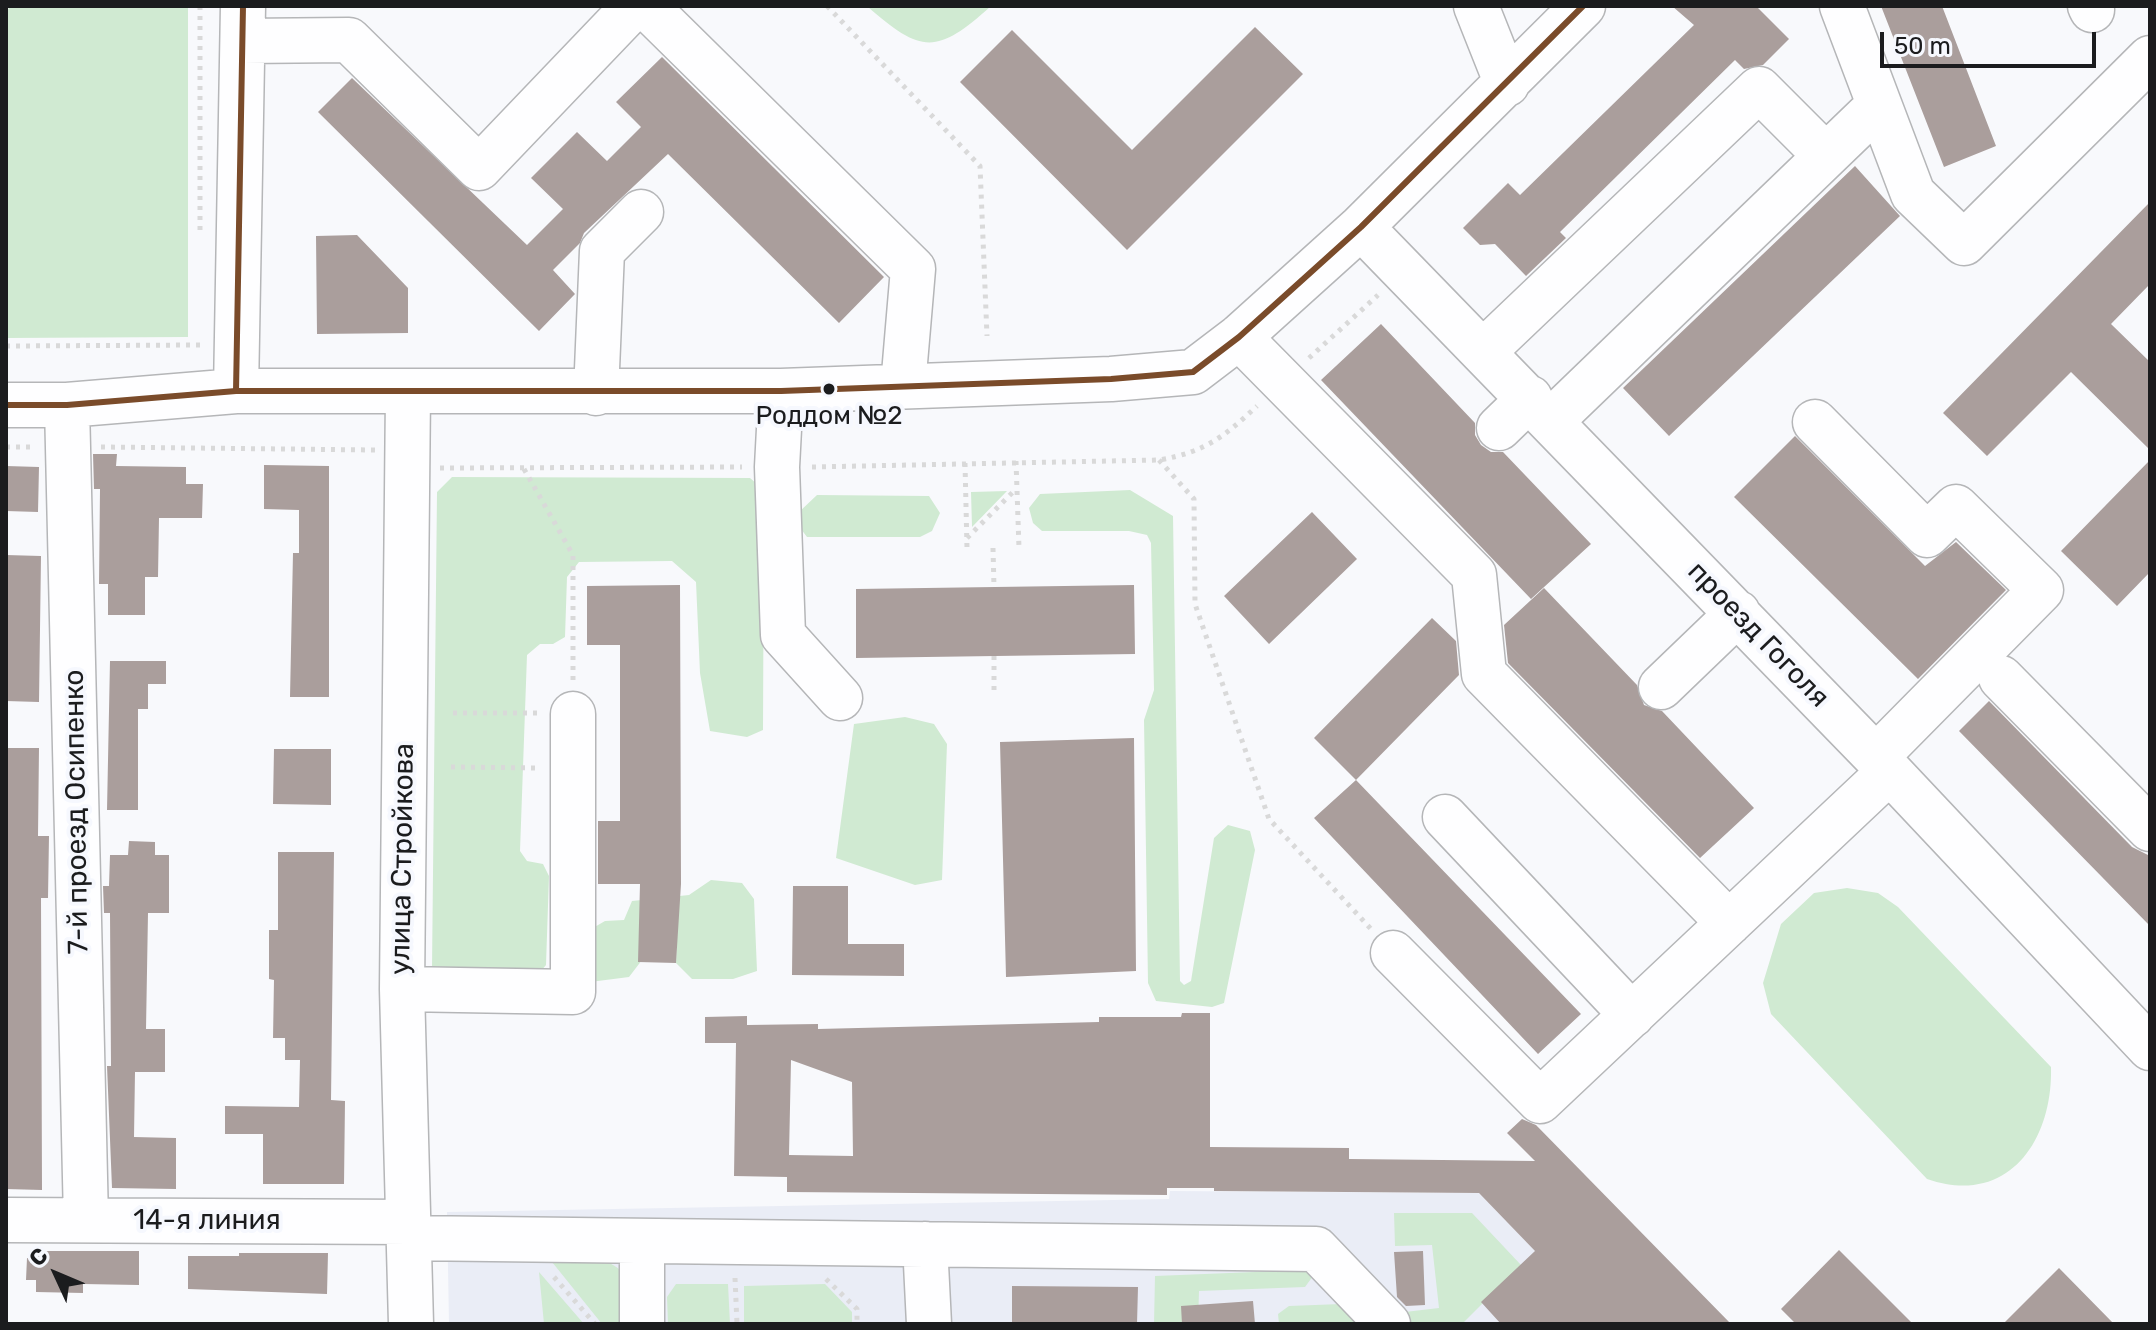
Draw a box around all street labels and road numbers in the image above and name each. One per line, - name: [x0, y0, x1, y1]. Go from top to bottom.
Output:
- street label: проезд Гоголя: [1680, 555, 1836, 715]
- street label: 7-й проезд Осипенко: [58, 669, 96, 955]
- street label: улица Стройкова: [384, 743, 422, 975]
- street label: 14-я линия: [133, 1204, 281, 1238]

